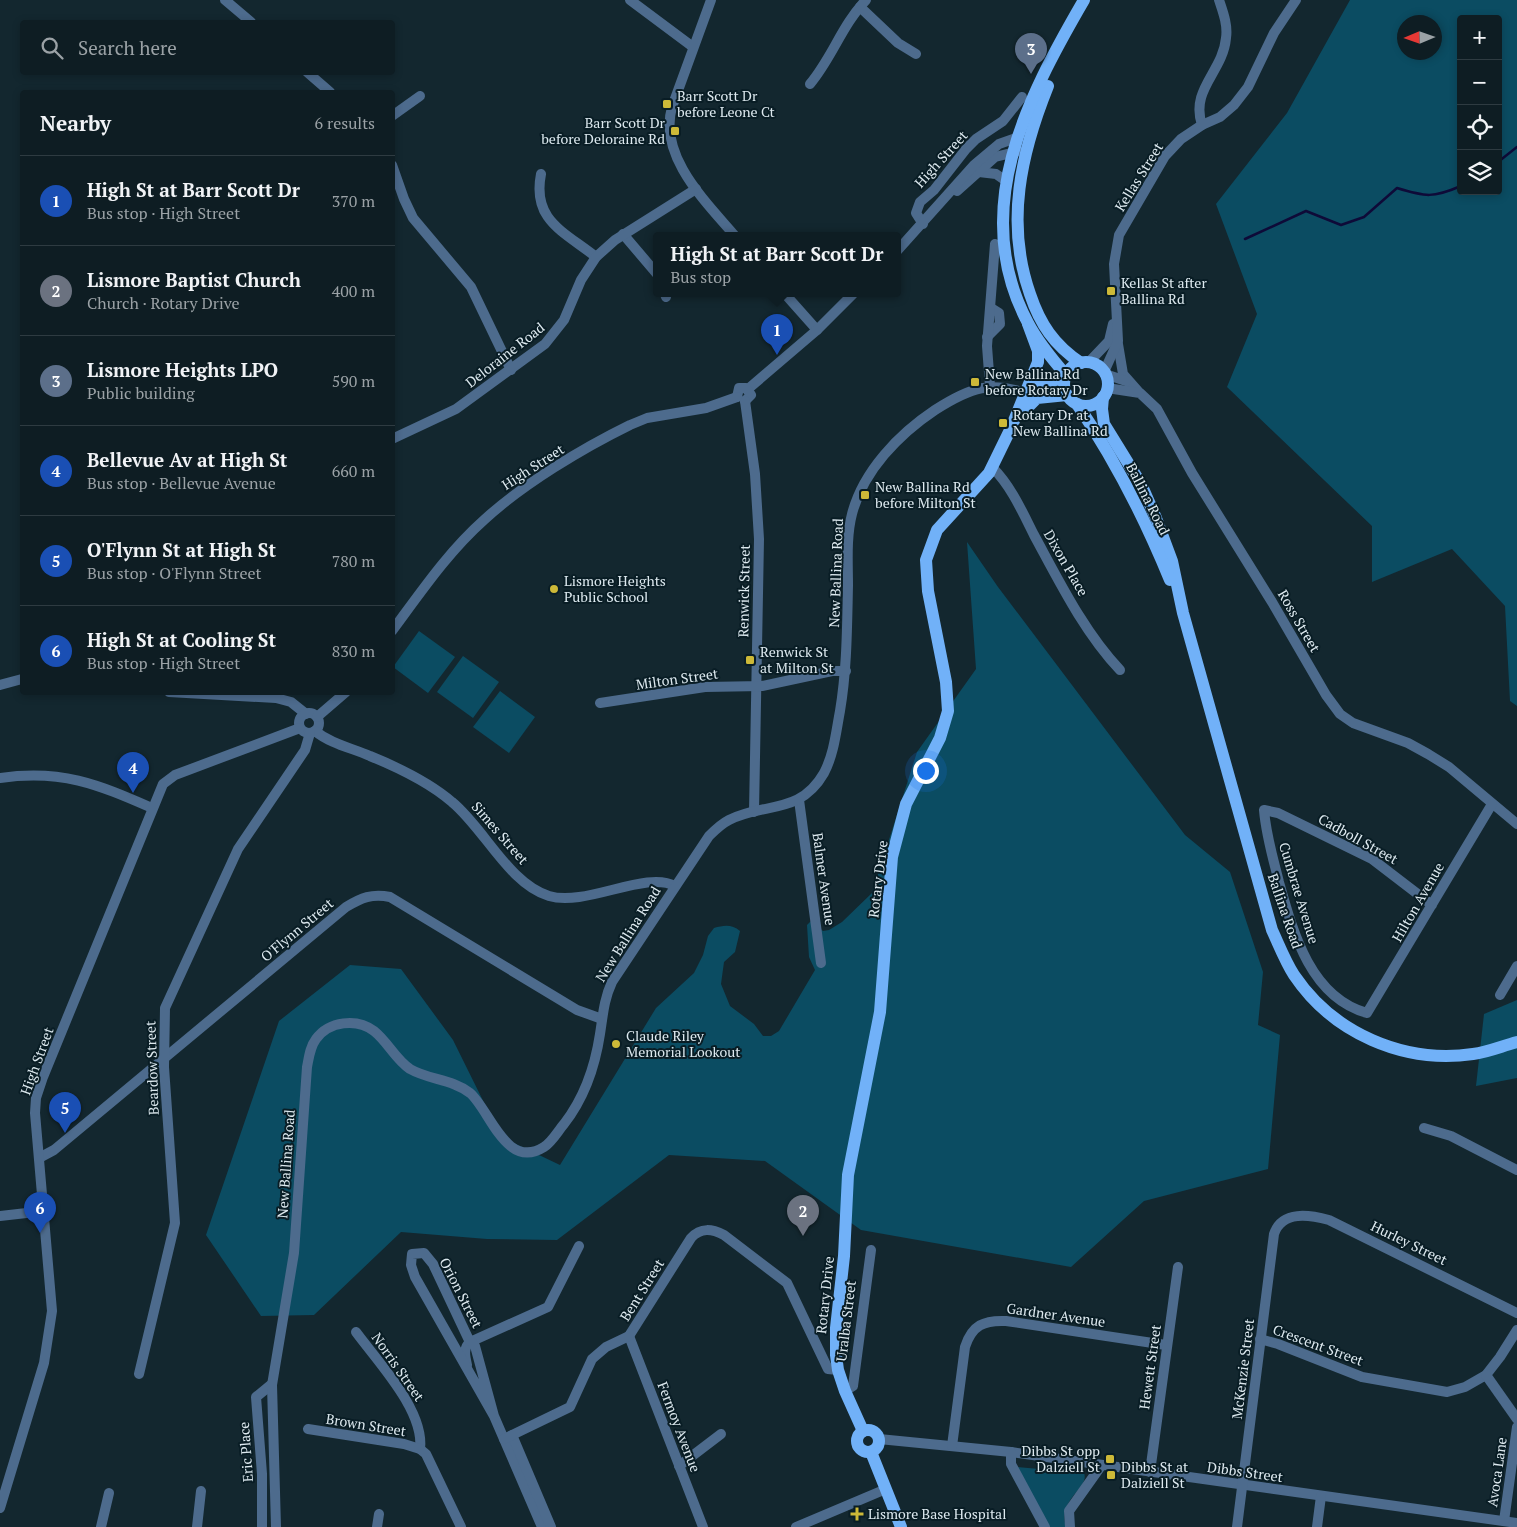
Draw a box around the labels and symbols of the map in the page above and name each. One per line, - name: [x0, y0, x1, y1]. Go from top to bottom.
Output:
- north arrow: [1397, 15, 1442, 60]
- pin: 3: [1015, 33, 1047, 74]
- place label: Barr Scott Dr before Leone Ct: [677, 86, 776, 121]
- marker: Barr Scott Dr before Leone Ct: [661, 98, 673, 110]
- place label: Barr Scott Dr before Deloraine Rd: [541, 113, 666, 148]
- marker: Barr Scott Dr before Deloraine Rd: [669, 125, 681, 137]
- street label: High Street: [910, 125, 972, 191]
- street label: Kellas Street: [1110, 138, 1168, 215]
- place label: Kellas St after Ballina Rd: [1121, 273, 1207, 308]
- marker: Kellas St after Ballina Rd: [1105, 285, 1117, 297]
- pin: 1: [761, 314, 793, 355]
- street label: Deloraine Road: [461, 318, 548, 392]
- place label: New Ballina Rd before Rotary Dr: [985, 364, 1088, 399]
- marker: New Ballina Rd before Rotary Dr: [969, 376, 981, 388]
- place label: Rotary Dr at New Ballina Rd: [1013, 405, 1108, 440]
- marker: Rotary Dr at New Ballina Rd: [997, 417, 1009, 429]
- street label: High Street: [498, 439, 568, 494]
- street label: Ballina Road: [1122, 460, 1175, 538]
- place label: New Ballina Rd before Milton St: [875, 477, 976, 512]
- marker: New Ballina Rd before Milton St: [859, 489, 871, 501]
- street label: New Ballina Road: [824, 518, 847, 628]
- street label: Dixon Place: [1040, 526, 1093, 599]
- street label: Renwick Street: [733, 544, 754, 638]
- place label: Lismore Heights Public School: [564, 571, 666, 606]
- marker: Lismore Heights Public School: [548, 583, 560, 595]
- street label: Ross Street: [1274, 586, 1325, 656]
- place label: Renwick St at Milton St: [760, 642, 834, 677]
- marker: Renwick St at Milton St: [744, 654, 756, 666]
- street label: Milton Street: [635, 663, 720, 694]
- pin: 4: [117, 752, 149, 793]
- your location: [913, 758, 939, 784]
- street label: Simes Street: [468, 797, 534, 869]
- street label: Cadboll Street: [1315, 809, 1402, 869]
- street label: Balmer Avenue: [809, 831, 840, 926]
- street label: Rotary Drive: [863, 839, 892, 919]
- street label: Cumbrae Avenue: [1275, 840, 1324, 946]
- street label: Hilton Avenue: [1387, 859, 1448, 945]
- street label: Ballina Road: [1264, 871, 1307, 951]
- street label: New Ballina Road: [591, 882, 665, 985]
- street label: O'Flynn Street: [256, 893, 338, 966]
- street label: Beardow Street: [140, 1020, 163, 1116]
- street label: High Street: [16, 1024, 58, 1097]
- place label: Claude Riley Memorial Lookout: [626, 1026, 741, 1061]
- marker: Claude Riley Memorial Lookout: [610, 1038, 622, 1050]
- pin: 5: [49, 1092, 81, 1133]
- street label: New Ballina Road: [272, 1109, 299, 1219]
- pin: 6: [24, 1192, 56, 1233]
- pin: 2: [787, 1195, 819, 1236]
- street label: Hurley Street: [1368, 1216, 1451, 1270]
- street label: Orion Street: [436, 1254, 488, 1332]
- street label: Bent Street: [615, 1254, 669, 1324]
- street label: Rotary Drive: [811, 1255, 838, 1335]
- street label: Uralba Street: [831, 1279, 860, 1363]
- street label: Gardner Avenue: [1005, 1298, 1107, 1331]
- street label: McKenzie Street: [1227, 1317, 1258, 1420]
- street label: Crescent Street: [1270, 1319, 1367, 1370]
- street label: Hewett Street: [1134, 1323, 1165, 1411]
- street label: Norris Street: [368, 1329, 430, 1405]
- street label: Fermoy Avenue: [653, 1379, 705, 1475]
- street label: Brown Street: [325, 1409, 408, 1440]
- street label: Eric Place: [234, 1421, 257, 1483]
- street label: Avoca Lane: [1482, 1436, 1511, 1508]
- place label: Dibbs St opp Dalziell St: [1021, 1441, 1101, 1476]
- marker: Dibbs St opp Dalziell St: [1104, 1453, 1116, 1465]
- place label: Dibbs St at Dalziell St: [1121, 1457, 1189, 1492]
- street label: Dibbs Street: [1206, 1457, 1285, 1486]
- marker: Dibbs St at Dalziell St: [1105, 1469, 1117, 1481]
- place label: Lismore Base Hospital: [868, 1504, 1006, 1523]
- marker: Lismore Base Hospital: [850, 1507, 864, 1521]

